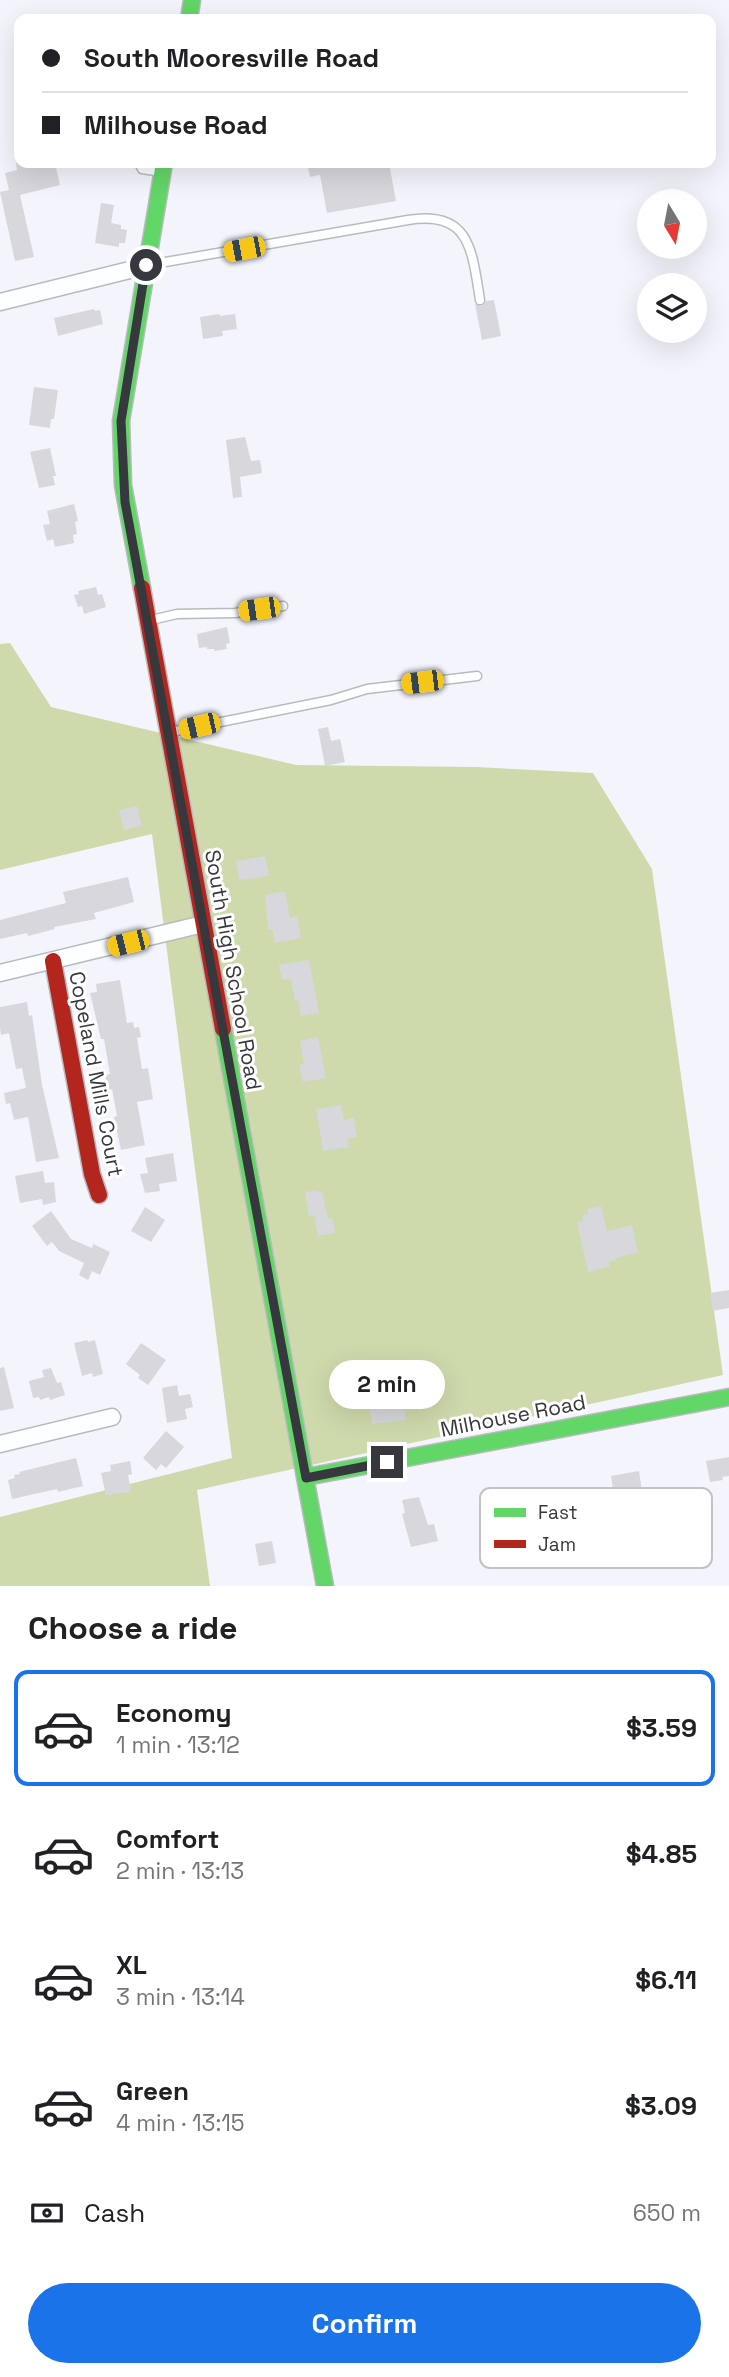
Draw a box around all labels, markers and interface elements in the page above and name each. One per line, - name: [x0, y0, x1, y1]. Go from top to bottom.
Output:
- text: South Mooresville Road: [84, 41, 379, 75]
- text: Milhouse Road: [84, 108, 268, 142]
- north arrow: [637, 189, 707, 259]
- map controls: [637, 189, 707, 343]
- car: [222, 235, 267, 263]
- route start: [130, 249, 162, 281]
- button: layers: [637, 273, 707, 343]
- car: [237, 596, 282, 622]
- car: [400, 669, 445, 695]
- car: [177, 711, 222, 741]
- street label: South High School Road: [199, 848, 268, 1092]
- car: [106, 928, 151, 958]
- street label: Copeland Mills Court: [63, 969, 130, 1179]
- callout: 2 min: [329, 1360, 445, 1410]
- text: 2 min: [357, 1369, 417, 1399]
- street label: Milhouse Road: [438, 1388, 588, 1443]
- route end: [371, 1446, 403, 1478]
- legend: [480, 1488, 712, 1568]
- text: Fast: [538, 1500, 578, 1525]
- text: Jam: [538, 1532, 576, 1557]
- text: Choose a ride: [28, 1608, 238, 1648]
- text: Economy: [116, 1696, 232, 1730]
- icon: car: [32, 1697, 95, 1760]
- text: $3.59: [626, 1711, 697, 1745]
- text: 1 min · 13:12: [116, 1730, 240, 1760]
- text: Comfort: [116, 1822, 219, 1856]
- icon: car: [32, 1823, 95, 1886]
- text: $4.85: [626, 1837, 697, 1871]
- text: 2 min · 13:13: [116, 1856, 244, 1886]
- text: XL: [116, 1948, 147, 1982]
- icon: car: [32, 1949, 95, 2012]
- text: $6.11: [635, 1963, 697, 1997]
- text: 3 min · 13:14: [116, 1982, 245, 2012]
- text: Green: [116, 2074, 189, 2108]
- icon: car: [32, 2075, 95, 2138]
- text: $3.09: [625, 2089, 697, 2123]
- text: 4 min · 13:15: [116, 2108, 245, 2138]
- icon: cash: [28, 2194, 66, 2232]
- text: Cash: [84, 2196, 145, 2230]
- text: 650 m: [633, 2198, 701, 2228]
- button: Confirm: [28, 2283, 701, 2363]

